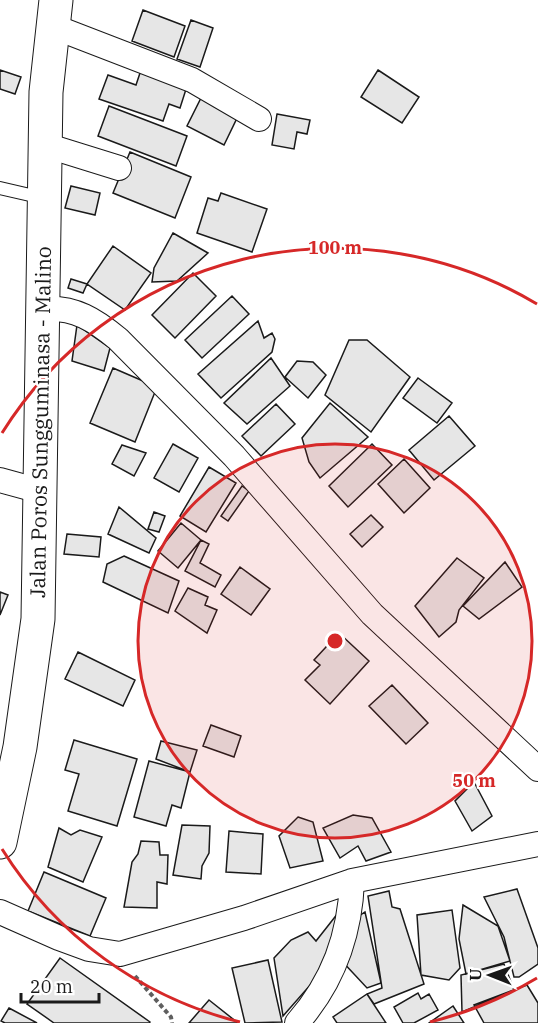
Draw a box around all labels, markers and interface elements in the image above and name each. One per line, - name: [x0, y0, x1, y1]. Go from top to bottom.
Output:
- text: 100 m: [308, 236, 363, 259]
- street label: Jalan Poros Sungguminasa - Malino: [23, 246, 57, 598]
- centre of rings: [325, 631, 345, 651]
- text: 50 m: [452, 769, 496, 792]
- north arrow: [460, 945, 520, 1005]
- scale bar: [21, 966, 99, 1004]
- text: U: [465, 968, 485, 981]
- text: 20 m: [30, 975, 73, 998]

